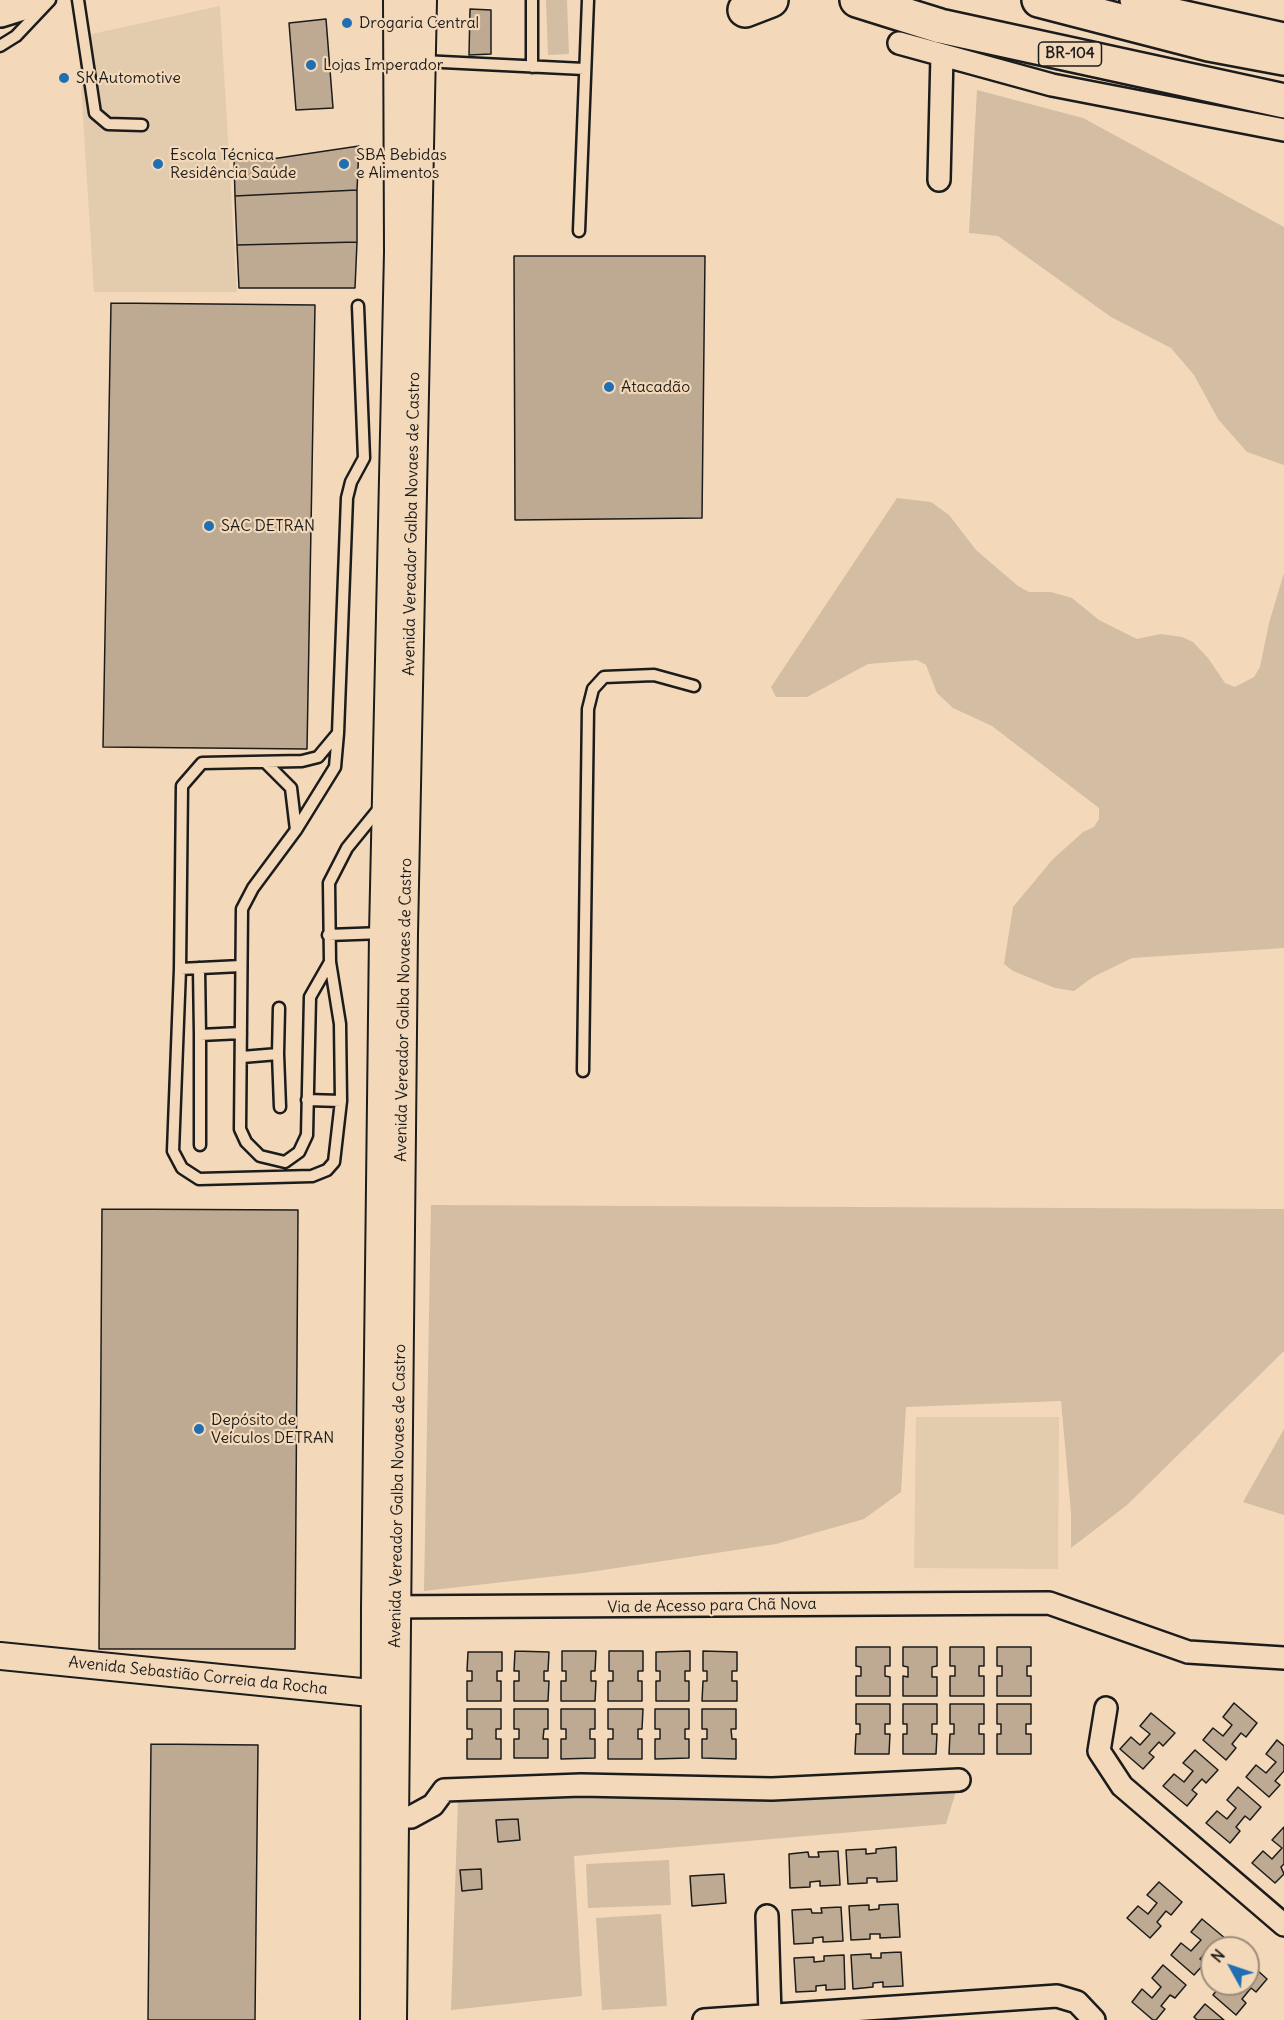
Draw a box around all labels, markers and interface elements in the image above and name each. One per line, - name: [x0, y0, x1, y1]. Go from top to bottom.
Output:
- place label: Drogaria Central: [359, 13, 479, 33]
- marker: Drogaria Central: [340, 16, 354, 30]
- road number: BR-104: [1038, 42, 1102, 66]
- place label: Lojas Imperador: [323, 55, 443, 75]
- marker: Lojas Imperador: [304, 58, 318, 72]
- place label: SK Automotive: [76, 68, 181, 88]
- marker: SK Automotive: [57, 71, 71, 85]
- place label: Escola Técnica Residência Saúde: [170, 145, 296, 183]
- place label: SBA Bebidas e Alimentos: [356, 145, 447, 183]
- marker: Escola Técnica Residência Saúde: [151, 157, 165, 171]
- marker: SBA Bebidas e Alimentos: [337, 157, 351, 171]
- street label: Avenida Vereador Galba Novaes de Castro: [400, 372, 424, 676]
- place label: Atacadão: [621, 377, 690, 397]
- marker: Atacadão: [602, 380, 616, 394]
- place label: SAC DETRAN: [221, 516, 315, 536]
- marker: SAC DETRAN: [202, 519, 216, 533]
- street label: Avenida Vereador Galba Novaes de Castro: [392, 858, 416, 1162]
- street label: Avenida Vereador Galba Novaes de Castro: [386, 1344, 410, 1648]
- place label: Depósito de Veículos DETRAN: [211, 1410, 334, 1448]
- marker: Depósito de Veículos DETRAN: [192, 1422, 206, 1436]
- street label: Via de Acesso para Chã Nova: [607, 1595, 817, 1617]
- street label: Avenida Sebastião Correia da Rocha: [68, 1653, 328, 1699]
- north arrow: [1200, 1936, 1260, 1996]
- text: N: [1207, 1945, 1229, 1966]

